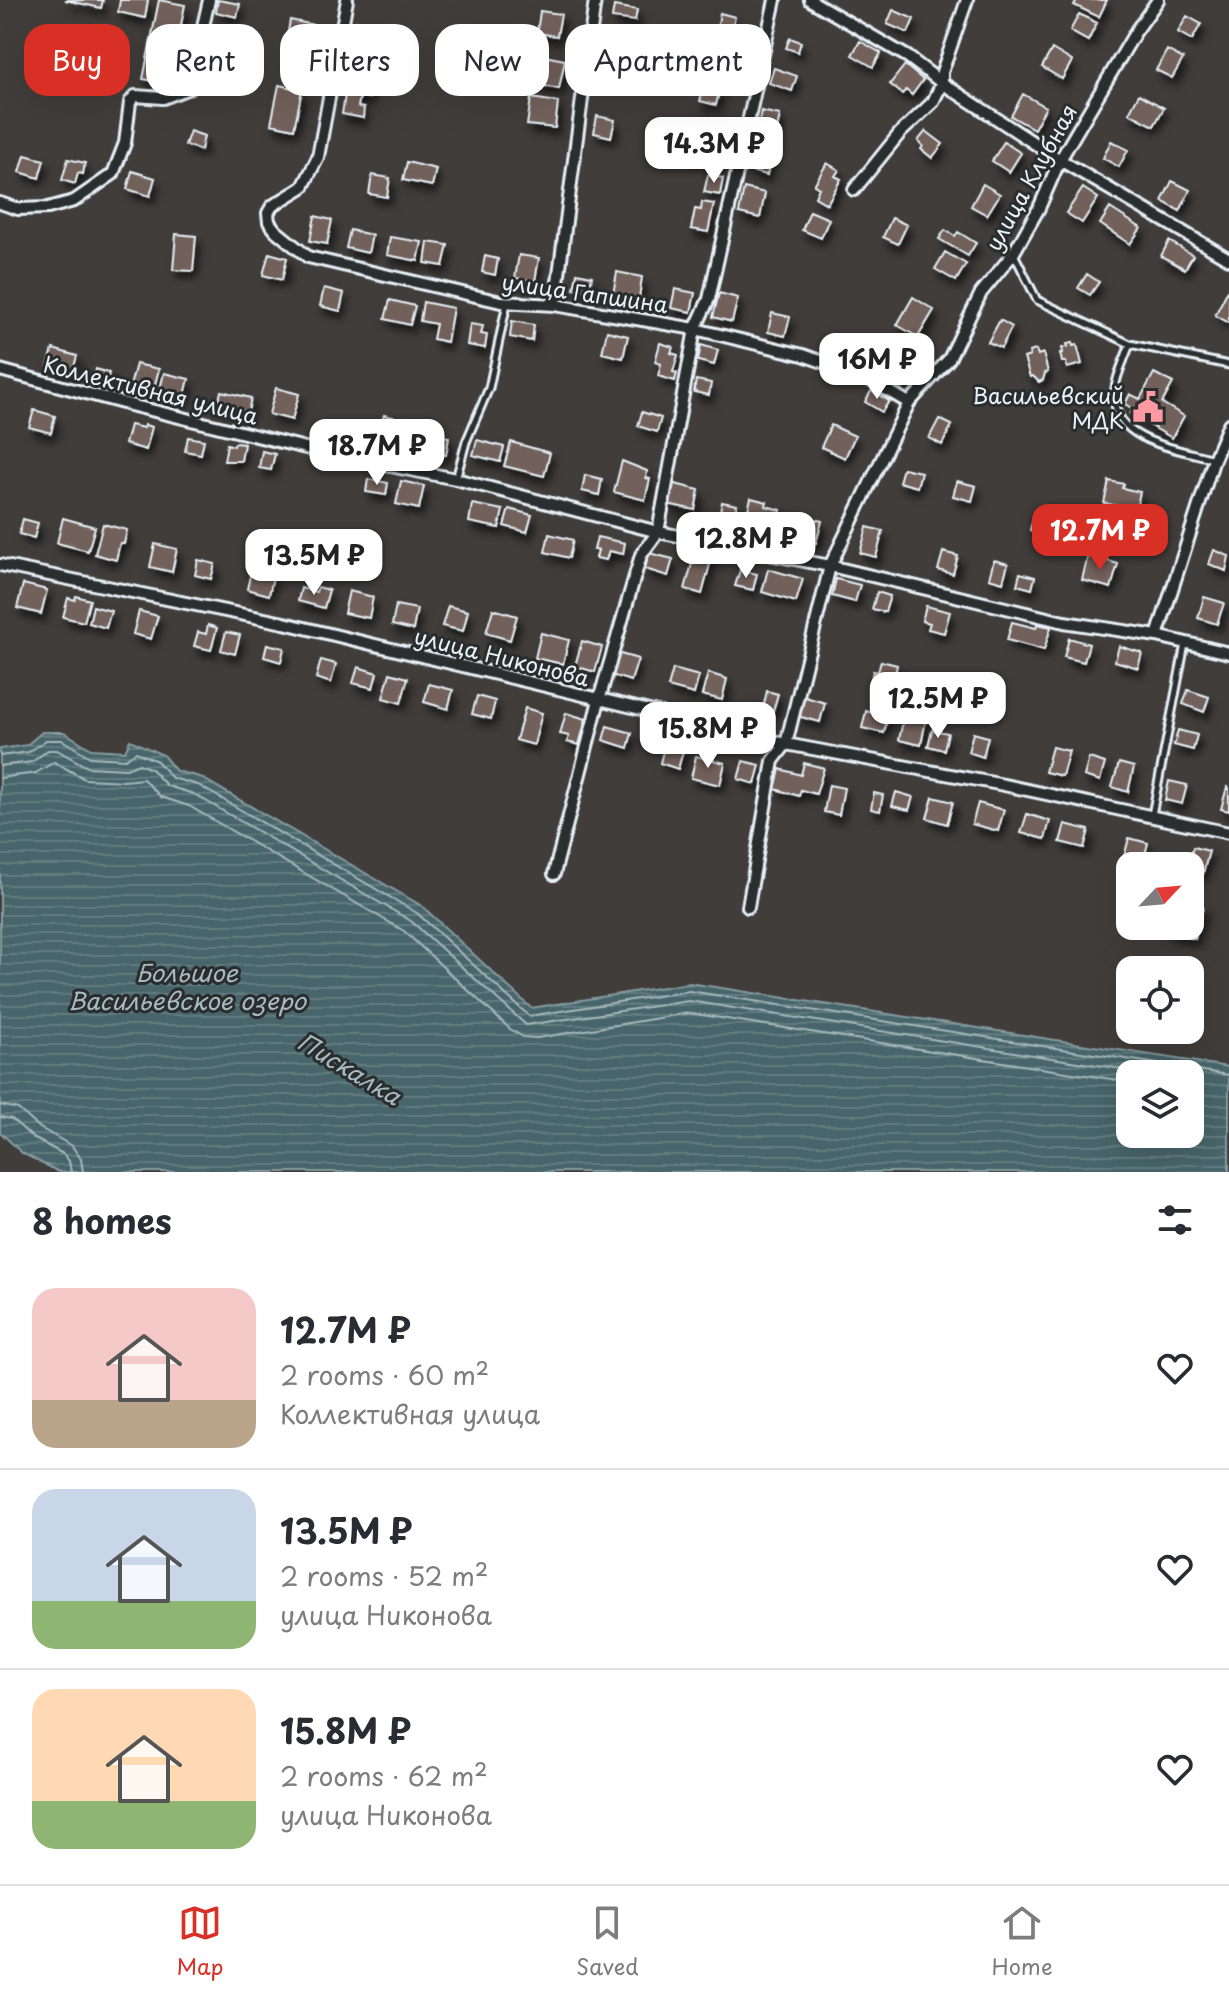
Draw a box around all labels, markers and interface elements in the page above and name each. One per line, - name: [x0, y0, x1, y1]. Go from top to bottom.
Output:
- chip: Buy: [24, 24, 130, 96]
- chip: Rent: [146, 24, 264, 96]
- chip: Filters: [280, 24, 419, 96]
- chip: New: [435, 24, 549, 96]
- chip: Apartment: [565, 24, 771, 96]
- street label: улица Клубная: [976, 97, 1084, 257]
- pin: 14.3M ₽: [640, 117, 788, 185]
- text: 14.3M ₽: [663, 123, 765, 162]
- street label: улица Гапшина: [500, 264, 670, 320]
- pin: 16M ₽: [821, 333, 933, 401]
- text: 16M ₽: [837, 339, 917, 378]
- street label: Коллективная улица: [40, 346, 262, 432]
- place label: Васильевский МДК: [972, 378, 1124, 436]
- public building icon: Васильевский МДК: [1131, 390, 1165, 424]
- pin: 18.7M ₽: [303, 419, 451, 487]
- text: 18.7M ₽: [327, 425, 427, 464]
- pin: 12.7M ₽: [1026, 504, 1174, 572]
- text: 12.7M ₽: [1050, 510, 1150, 549]
- pin: 12.8M ₽: [672, 512, 820, 580]
- text: 12.8M ₽: [694, 518, 798, 557]
- pin: 13.5M ₽: [240, 529, 388, 597]
- text: 13.5M ₽: [263, 535, 365, 574]
- street label: улица Никонова: [411, 618, 593, 694]
- pin: 12.5M ₽: [864, 672, 1012, 740]
- text: 12.5M ₽: [888, 678, 988, 717]
- pin: 15.8M ₽: [634, 702, 782, 770]
- text: 15.8M ₽: [658, 708, 758, 747]
- north arrow: [1116, 852, 1204, 940]
- map controls: [1116, 852, 1204, 1148]
- water label: Большое Васильевское озеро: [68, 954, 308, 1018]
- button: locate: [1116, 956, 1204, 1044]
- water label: Пискалка: [291, 1023, 409, 1114]
- button: layers: [1116, 1060, 1204, 1148]
- text: 8 homes: [32, 1194, 172, 1246]
- icon: filters: [1153, 1198, 1197, 1242]
- text: 12.7M ₽: [280, 1303, 411, 1355]
- icon: home: [96, 1320, 192, 1416]
- icon: heart: [1153, 1346, 1197, 1390]
- text: 2 rooms · 60 m²: [280, 1355, 489, 1394]
- text: Коллективная улица: [280, 1394, 540, 1433]
- text: 13.5M ₽: [280, 1504, 412, 1556]
- icon: home: [96, 1521, 192, 1617]
- icon: heart: [1153, 1547, 1197, 1591]
- text: 2 rooms · 52 m²: [280, 1556, 488, 1595]
- text: улица Никонова: [280, 1595, 492, 1634]
- text: 15.8M ₽: [280, 1704, 411, 1756]
- icon: home: [96, 1721, 192, 1817]
- icon: heart: [1153, 1747, 1197, 1791]
- text: 2 rooms · 62 m²: [280, 1756, 488, 1795]
- text: улица Никонова: [280, 1795, 492, 1834]
- tab: Map: [176, 1901, 223, 1982]
- tab: Saved: [576, 1901, 639, 1982]
- tab: Home: [991, 1901, 1053, 1982]

